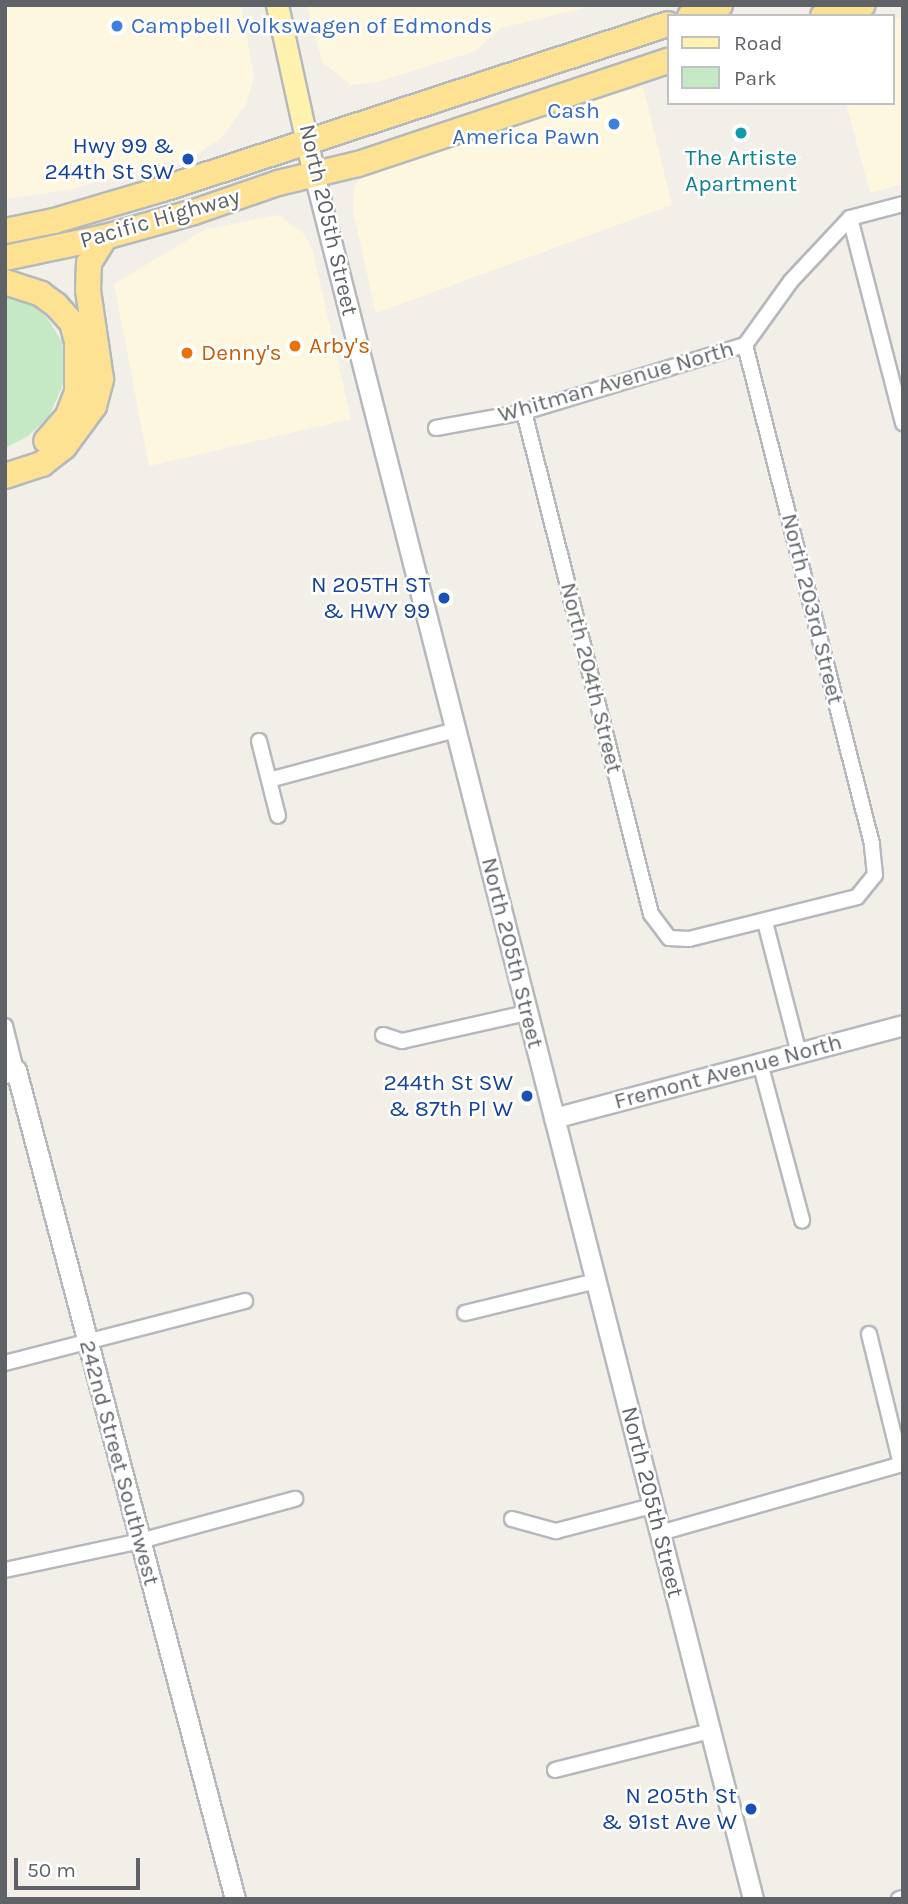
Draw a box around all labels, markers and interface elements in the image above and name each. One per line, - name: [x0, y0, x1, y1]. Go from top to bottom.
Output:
- place label: Campbell Volkswagen of Edmonds: [131, 12, 492, 40]
- legend: [666, 14, 894, 105]
- marker: Campbell Volkswagen of Edmonds: [109, 18, 125, 34]
- text: Road: [734, 31, 782, 55]
- text: Park: [734, 66, 777, 90]
- place label: Cash America Pawn: [452, 97, 600, 151]
- marker: Cash America Pawn: [606, 116, 622, 132]
- street label: North 205th Street: [293, 122, 363, 318]
- marker: The Artiste Apartment: [733, 125, 749, 141]
- place label: Hwy 99 & 244th St SW: [45, 132, 174, 186]
- place label: The Artiste Apartment: [685, 144, 797, 198]
- marker: Hwy 99 & 244th St SW: [180, 151, 196, 167]
- street label: Pacific Highway: [77, 183, 243, 255]
- place label: Arby's: [309, 332, 370, 360]
- street label: Whitman Avenue North: [495, 335, 737, 429]
- marker: Arby's: [287, 338, 303, 354]
- place label: Denny's: [201, 339, 282, 367]
- marker: Denny's: [179, 345, 195, 361]
- street label: North 203rd Street: [775, 511, 849, 707]
- place label: N 205TH ST & HWY 99: [311, 571, 430, 625]
- street label: North 204th Street: [554, 580, 628, 776]
- marker: N 205TH ST & HWY 99: [436, 590, 452, 606]
- street label: North 205th Street: [475, 855, 549, 1051]
- street label: Fremont Avenue North: [611, 1028, 845, 1116]
- place label: 244th St SW & 87th Pl W: [384, 1069, 513, 1123]
- marker: 244th St SW & 87th Pl W: [519, 1088, 535, 1104]
- street label: 242nd Street Southwest: [73, 1337, 165, 1589]
- street label: North 205th Street: [615, 1404, 689, 1600]
- place label: N 205th St & 91st Ave W: [601, 1782, 737, 1836]
- marker: N 205th St & 91st Ave W: [743, 1801, 759, 1817]
- scale bar: [18, 1844, 144, 1888]
- text: 50 m: [27, 1858, 76, 1882]

